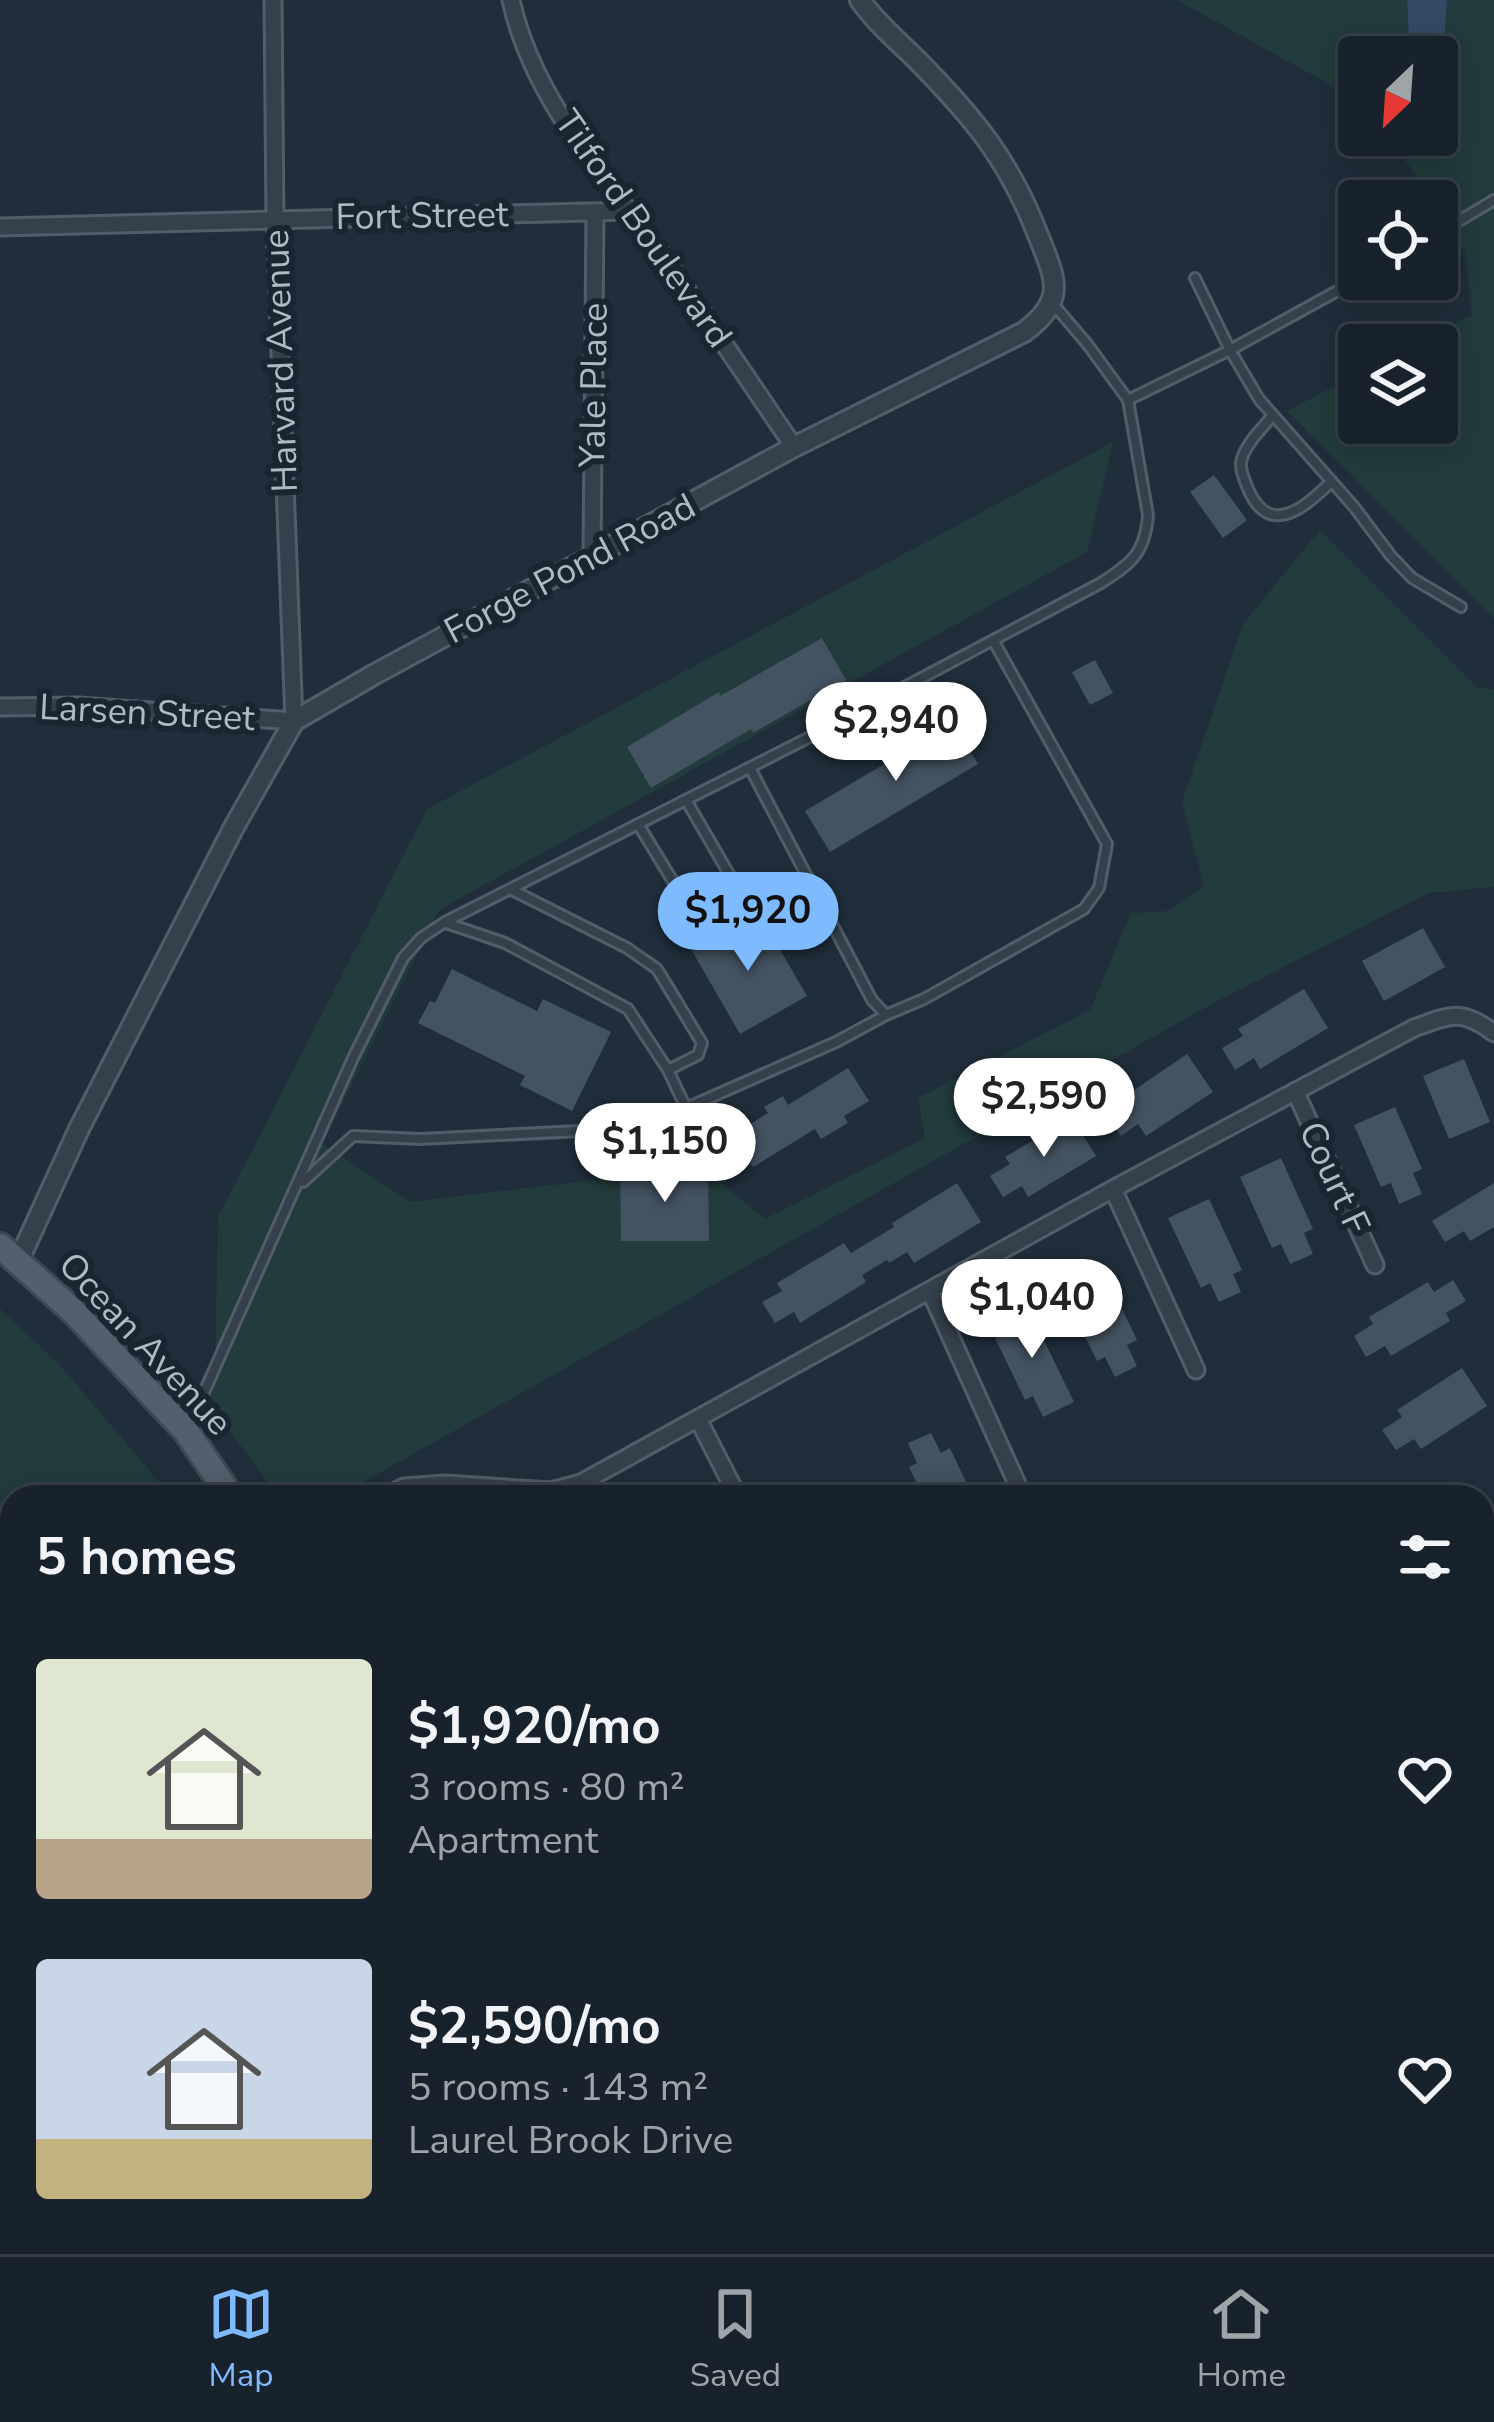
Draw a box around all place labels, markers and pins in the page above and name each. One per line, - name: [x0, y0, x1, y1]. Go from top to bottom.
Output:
- pin: $2,940: [798, 682, 994, 784]
- pin: $1,920: [650, 872, 846, 974]
- pin: $2,590: [946, 1058, 1142, 1160]
- pin: $1,150: [567, 1103, 763, 1205]
- pin: $1,040: [934, 1259, 1130, 1361]

